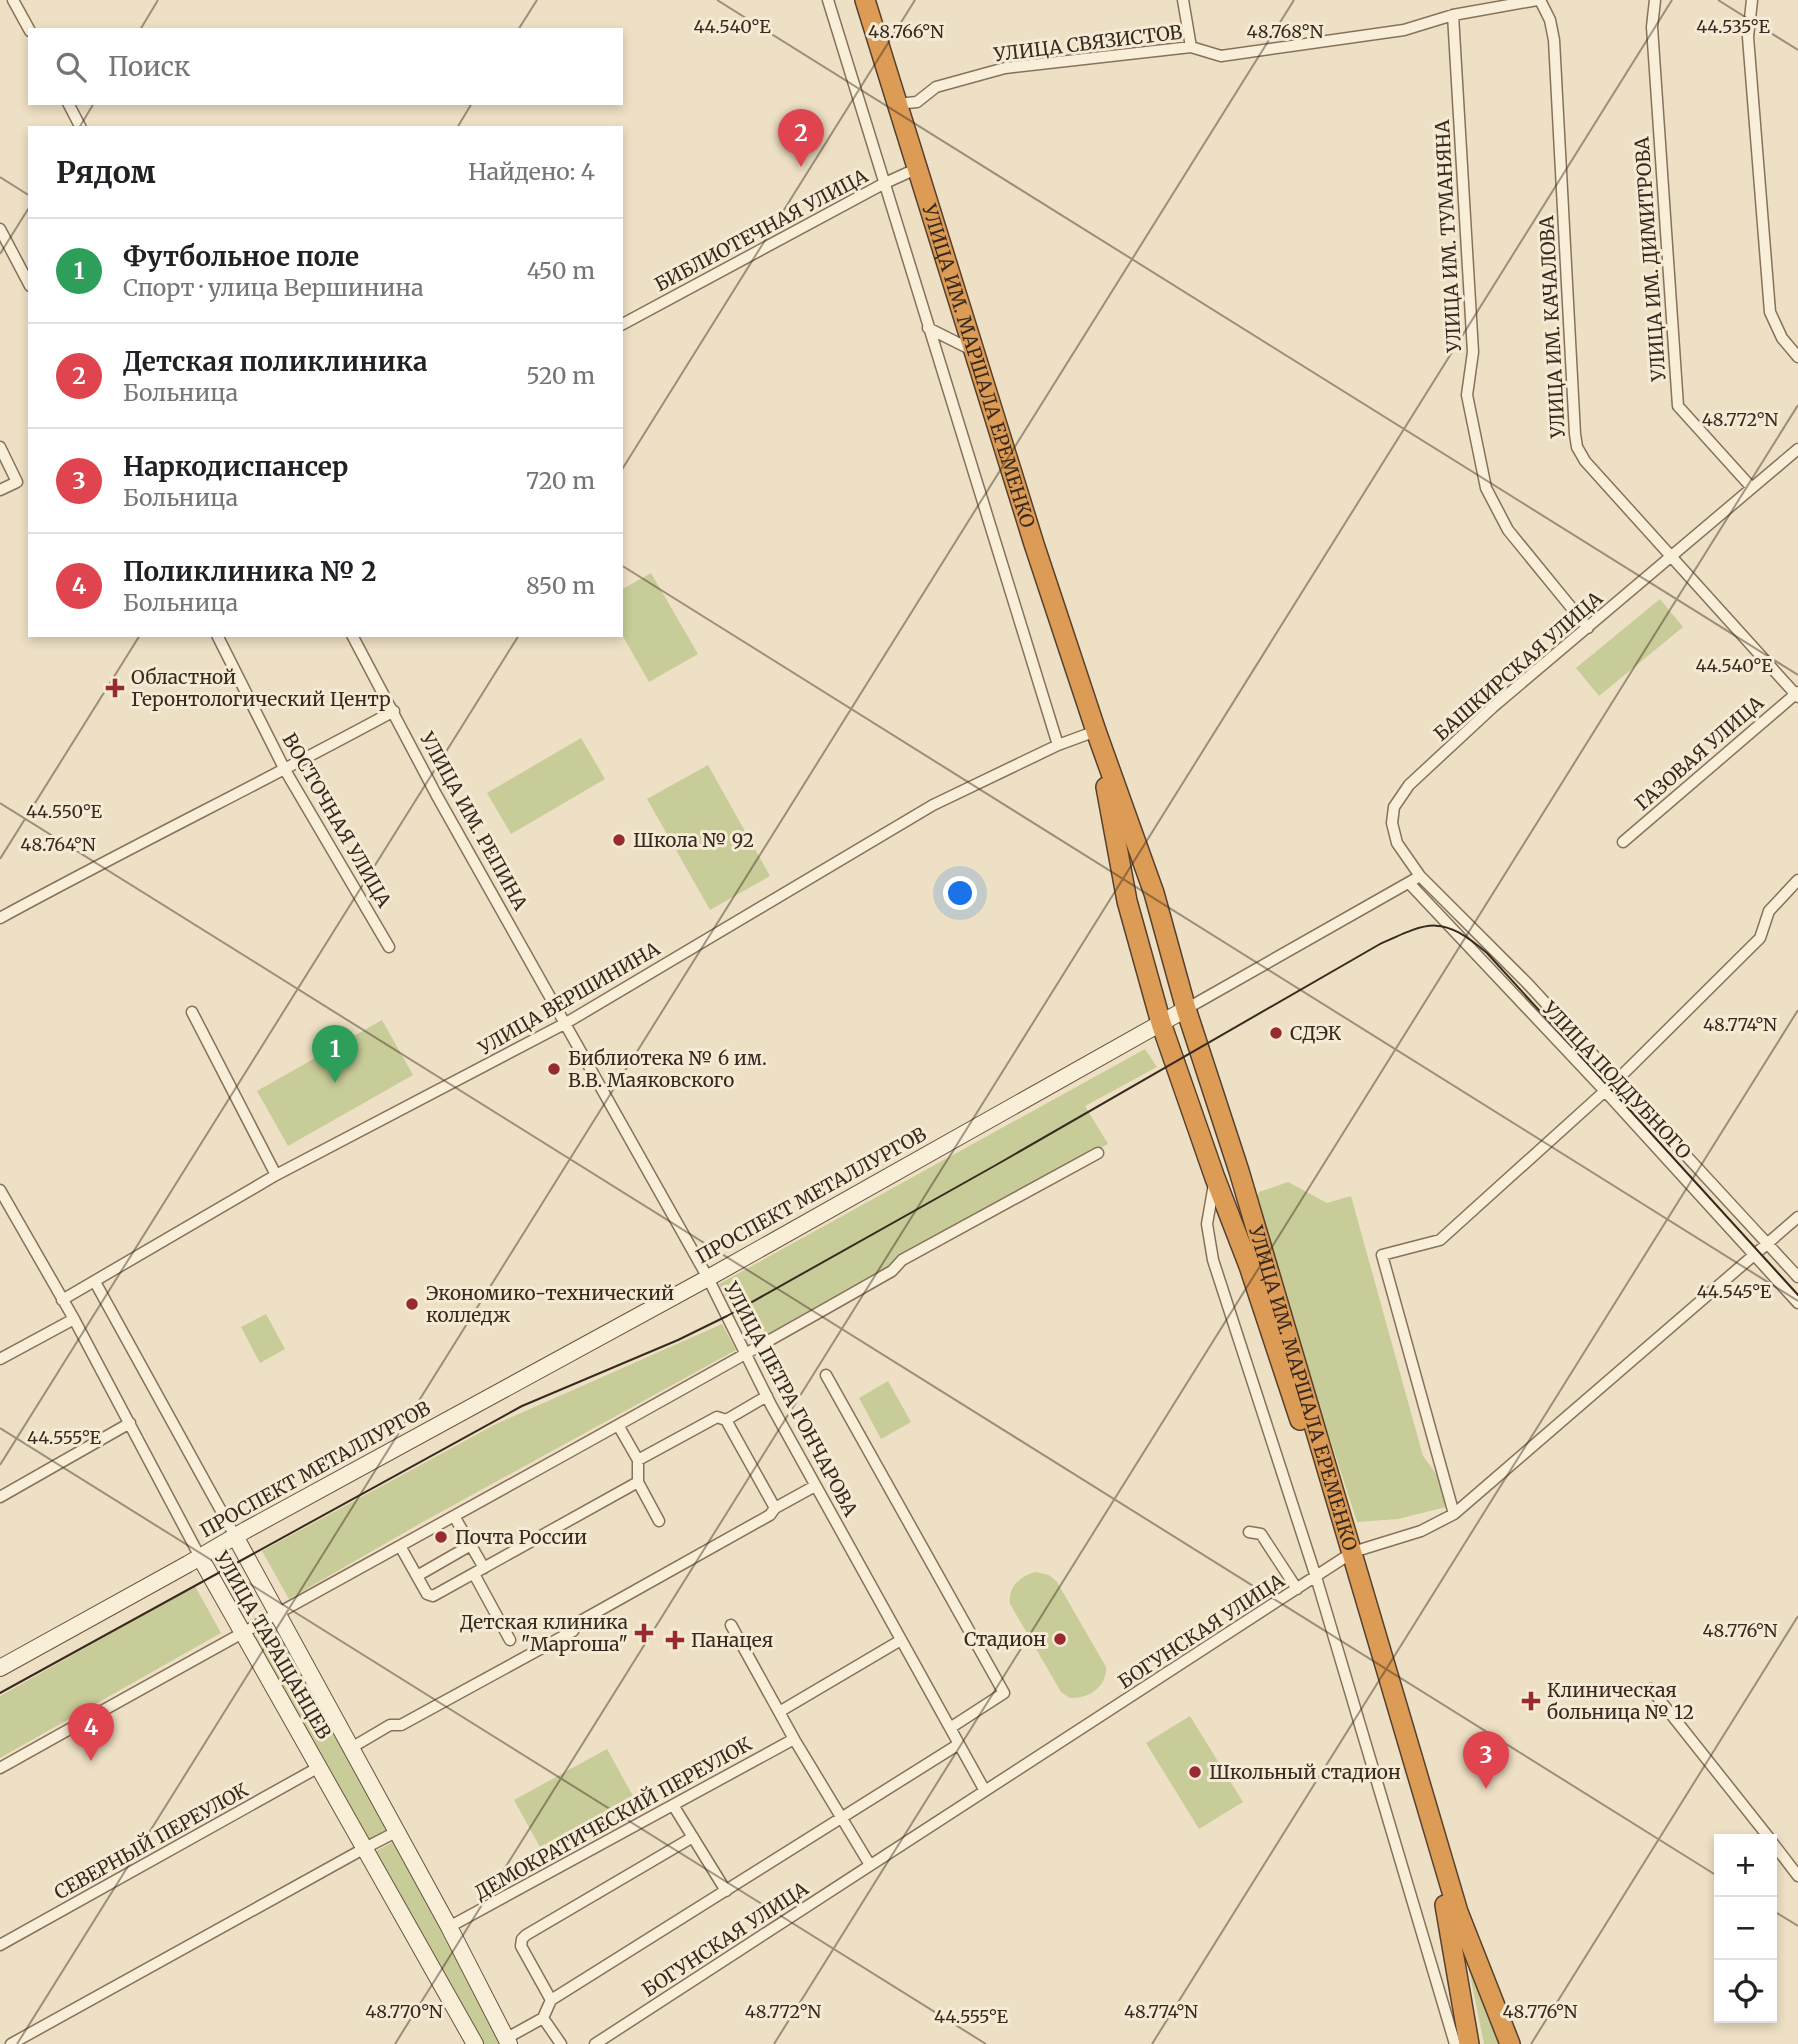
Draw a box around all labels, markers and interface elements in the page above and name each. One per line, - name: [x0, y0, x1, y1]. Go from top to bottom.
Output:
- text: 44.540°E: [693, 15, 771, 38]
- text: 44.535°E: [1696, 15, 1770, 38]
- text: 48.766°N: [868, 20, 944, 43]
- street label: УЛИЦА СВЯЗИСТОВ: [992, 20, 1184, 67]
- text: 48.768°N: [1247, 20, 1323, 43]
- search box: [28, 28, 623, 105]
- icon: search: [52, 48, 90, 86]
- text: Поиск: [108, 50, 190, 83]
- pin: 2: [778, 109, 824, 167]
- street label: УЛИЦА ИМ. ТУМАНЯНА: [1430, 119, 1466, 354]
- street label: УЛИЦА ИМ. ДИМИТРОВА: [1629, 135, 1671, 383]
- text: Рядом: [56, 153, 156, 191]
- text: Найдено: 4: [468, 157, 595, 186]
- street label: БИБЛИОТЕЧНАЯ УЛИЦА: [650, 163, 872, 296]
- street label: УЛИЦА ИМ. МАРШАЛА ЕРЕМЕНКО: [917, 200, 1040, 531]
- street label: УЛИЦА ИМ. КАЧАЛОВА: [1534, 215, 1570, 440]
- text: Футбольное поле: [123, 240, 359, 273]
- text: 1: [74, 256, 84, 285]
- text: 450 m: [527, 256, 595, 285]
- text: Спорт · улица Вершинина: [123, 273, 424, 302]
- text: Детская поликлиника: [123, 345, 427, 378]
- text: 2: [72, 361, 86, 390]
- text: 520 m: [526, 361, 595, 390]
- text: Больница: [123, 378, 238, 407]
- text: 48.772°N: [1702, 408, 1778, 431]
- text: Наркодиспансер: [123, 450, 348, 483]
- text: 3: [72, 466, 86, 495]
- text: 720 m: [526, 466, 595, 495]
- text: Больница: [123, 483, 238, 512]
- text: Поликлиника № 2: [123, 555, 377, 588]
- text: 4: [72, 571, 86, 600]
- text: 850 m: [526, 571, 595, 600]
- street label: БАШКИРСКАЯ УЛИЦА: [1429, 586, 1608, 746]
- text: Больница: [123, 588, 238, 617]
- text: 44.540°E: [1695, 654, 1773, 677]
- place label: Областной Геронтологический Центр: [131, 665, 391, 711]
- marker: Областной Геронтологический Центр: [105, 678, 125, 698]
- street label: ГАЗОВАЯ УЛИЦА: [1630, 690, 1769, 815]
- street label: УЛИЦА ИМ. РЕПИНА: [415, 727, 533, 915]
- street label: ВОСТОЧНАЯ УЛИЦА: [277, 729, 397, 912]
- text: 44.550°E: [26, 800, 103, 823]
- place label: Школа № 92: [633, 828, 754, 852]
- marker: Школа № 92: [611, 832, 627, 848]
- text: 48.764°N: [20, 833, 96, 856]
- your location: [943, 876, 977, 910]
- street label: УЛИЦА ВЕРШИНИНА: [473, 936, 664, 1060]
- street label: УЛИЦА ПОДДУБНОГО: [1537, 995, 1696, 1164]
- text: 48.774°N: [1703, 1013, 1777, 1036]
- place label: СДЭК: [1290, 1021, 1342, 1045]
- pin: 1: [312, 1025, 358, 1083]
- marker: СДЭК: [1268, 1025, 1284, 1041]
- place label: Библиотека № 6 им. В.В. Маяковского: [568, 1046, 767, 1092]
- marker: Библиотека № 6 им. В.В. Маяковского: [546, 1061, 562, 1077]
- street label: ПРОСПЕКТ МЕТАЛЛУРГОВ: [692, 1122, 930, 1268]
- street label: УЛИЦА ИМ. МАРШАЛА ЕРЕМЕНКО: [1244, 1222, 1363, 1554]
- street label: УЛИЦА ПЕТРА ГОНЧАРОВА: [719, 1277, 863, 1521]
- text: 44.545°E: [1697, 1280, 1772, 1303]
- place label: Экономико-технический колледж: [426, 1281, 674, 1327]
- marker: Экономико-технический колледж: [404, 1296, 420, 1312]
- street label: ПРОСПЕКТ МЕТАЛЛУРГОВ: [196, 1396, 434, 1542]
- text: 44.555°E: [27, 1426, 101, 1449]
- place label: Почта России: [455, 1525, 587, 1549]
- marker: Почта России: [433, 1529, 449, 1545]
- street label: УЛИЦА ТАРАЩАНЦЕВ: [209, 1546, 337, 1743]
- street label: БОГУНСКАЯ УЛИЦА: [1113, 1568, 1289, 1694]
- place label: Детская клиника "Маргоша": [460, 1610, 628, 1656]
- text: 48.776°N: [1702, 1619, 1778, 1642]
- marker: Детская клиника "Маргоша": [634, 1623, 654, 1643]
- place label: Стадион: [964, 1627, 1046, 1651]
- place label: Панацея: [691, 1628, 773, 1652]
- marker: Панацея: [665, 1630, 685, 1650]
- marker: Стадион: [1052, 1631, 1068, 1647]
- place label: Клиническая больница № 12: [1547, 1678, 1694, 1724]
- marker: Клиническая больница № 12: [1521, 1691, 1541, 1711]
- pin: 4: [68, 1703, 114, 1761]
- street label: ДЕМОКРАТИЧЕСКИЙ ПЕРЕУЛОК: [470, 1731, 756, 1904]
- pin: 3: [1463, 1731, 1509, 1789]
- place label: Школьный стадион: [1209, 1760, 1401, 1784]
- marker: Школьный стадион: [1187, 1764, 1203, 1780]
- street label: СЕВЕРНЫЙ ПЕРЕУЛОК: [50, 1777, 253, 1904]
- map controls: [1714, 1834, 1777, 2023]
- button: +: [1714, 1834, 1777, 1897]
- street label: БОГУНСКАЯ УЛИЦА: [637, 1876, 813, 2002]
- button: −: [1714, 1897, 1777, 1960]
- button: locate: [1714, 1960, 1777, 2023]
- text: 48.770°N: [365, 2000, 443, 2023]
- text: 48.772°N: [745, 2000, 821, 2023]
- text: 48.774°N: [1124, 2000, 1198, 2023]
- text: 48.776°N: [1502, 2000, 1578, 2023]
- text: 44.555°E: [934, 2005, 1008, 2028]

